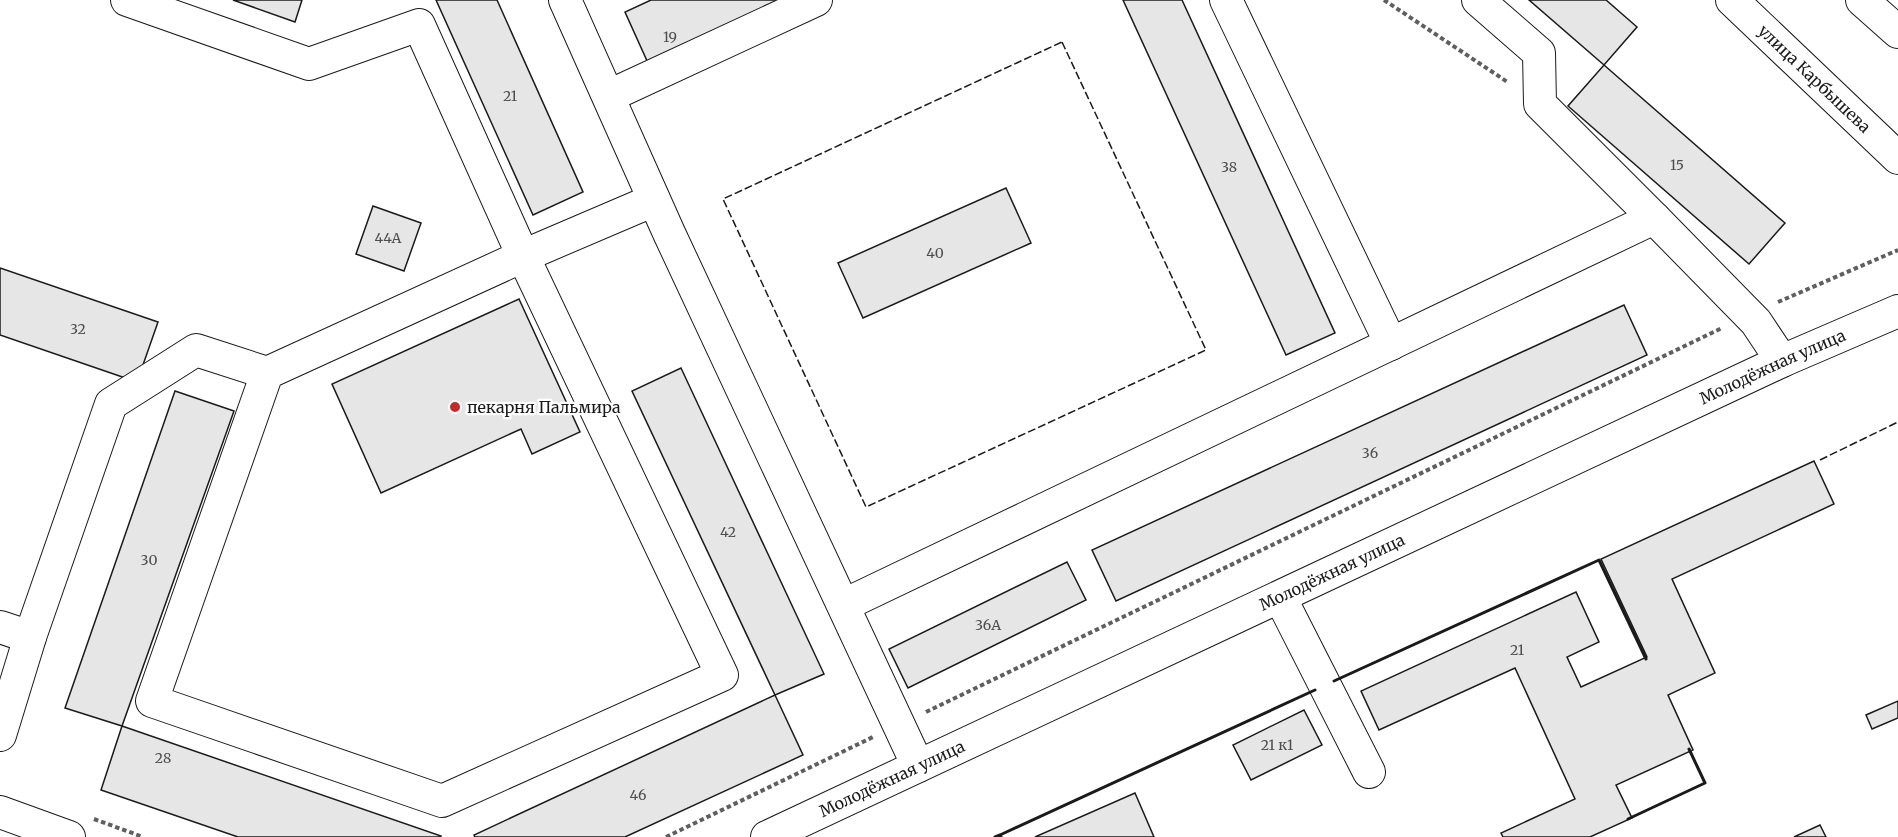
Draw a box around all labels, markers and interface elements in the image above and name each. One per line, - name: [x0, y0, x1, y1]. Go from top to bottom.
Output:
- street label: улица Карбышева: [1754, 20, 1875, 137]
- house number: 19: [663, 28, 677, 46]
- house number: 21: [503, 87, 517, 105]
- house number: 15: [1670, 156, 1684, 174]
- house number: 38: [1221, 158, 1237, 176]
- house number: 44А: [375, 229, 402, 247]
- house number: 40: [926, 244, 944, 262]
- house number: 32: [70, 320, 86, 338]
- street label: Молодёжная улица: [1696, 325, 1849, 408]
- place label: пекарня Пальмира: [467, 397, 621, 417]
- marker: пекарня Пальмира: [448, 400, 462, 414]
- house number: 36: [1362, 444, 1378, 462]
- house number: 42: [720, 523, 736, 541]
- street label: Молодёжная улица: [1256, 529, 1408, 615]
- house number: 30: [141, 551, 157, 569]
- house number: 36А: [975, 616, 1001, 634]
- house number: 21: [1510, 641, 1524, 659]
- street label: Молодёжная улица: [816, 736, 968, 821]
- house number: 21 к1: [1261, 736, 1293, 754]
- house number: 28: [155, 749, 171, 767]
- house number: 46: [630, 786, 646, 804]

